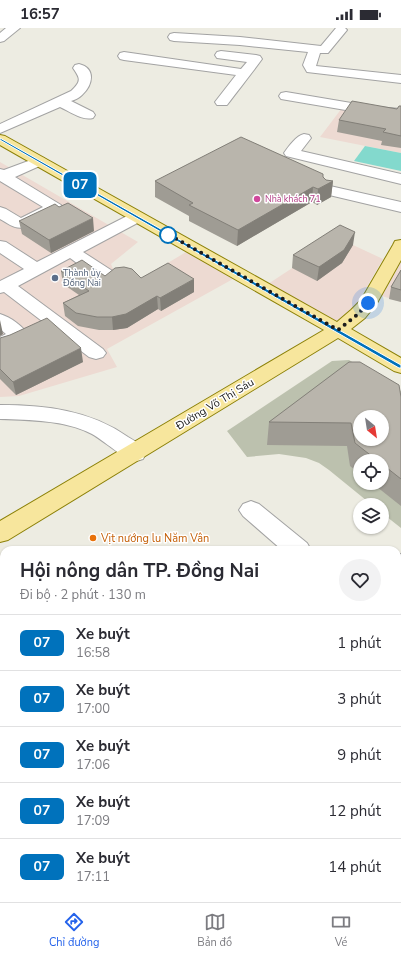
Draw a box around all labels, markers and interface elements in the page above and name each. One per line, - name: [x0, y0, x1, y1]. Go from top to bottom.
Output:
- text: 16:57: [20, 4, 60, 24]
- line badge: 07: [62, 172, 98, 198]
- text: 07: [72, 175, 88, 194]
- place label: Nhà khách 71: [265, 193, 321, 205]
- marker: Nhà khách 71: [252, 194, 262, 204]
- unlabelled marker: [159, 226, 177, 244]
- place label: Thành ủy Đồng Nai: [62, 267, 101, 289]
- marker: Thành ủy Đồng Nai: [50, 273, 60, 283]
- your location: [358, 293, 378, 313]
- street label: Đường Võ Thị Sáu: [172, 375, 257, 434]
- north arrow: [353, 410, 389, 446]
- map controls: [353, 410, 389, 534]
- button: locate: [353, 454, 389, 490]
- button: layers: [353, 498, 389, 534]
- place label: Vịt nướng lu Năm Vân: [100, 531, 209, 546]
- marker: Vịt nướng lu Năm Vân: [88, 533, 98, 543]
- text: Hội nông dân TP. Đồng Nai: [20, 558, 259, 584]
- button: heart: [339, 559, 381, 601]
- text: Đi bộ · 2 phút · 130 m: [20, 586, 146, 604]
- text: Xe buýt: [76, 624, 130, 644]
- text: 07: [34, 633, 50, 652]
- text: 1 phút: [337, 633, 381, 653]
- text: 16:58: [76, 644, 110, 662]
- text: Xe buýt: [76, 680, 130, 700]
- text: 07: [34, 689, 50, 708]
- text: 3 phút: [337, 689, 381, 709]
- text: 17:00: [76, 700, 110, 718]
- text: Xe buýt: [76, 736, 130, 756]
- text: 07: [34, 745, 50, 764]
- text: 9 phút: [337, 745, 381, 765]
- text: 17:06: [76, 756, 110, 774]
- text: Xe buýt: [76, 792, 130, 812]
- text: 07: [34, 801, 50, 820]
- text: 12 phút: [328, 801, 381, 821]
- text: 17:09: [76, 812, 110, 830]
- text: Xe buýt: [76, 848, 130, 868]
- text: 07: [34, 857, 50, 876]
- text: 14 phút: [328, 857, 381, 877]
- text: 17:11: [76, 868, 110, 886]
- tab: Chỉ đường: [49, 911, 99, 950]
- tab: Bản đồ: [197, 911, 232, 950]
- tab: Vé: [330, 911, 352, 950]

